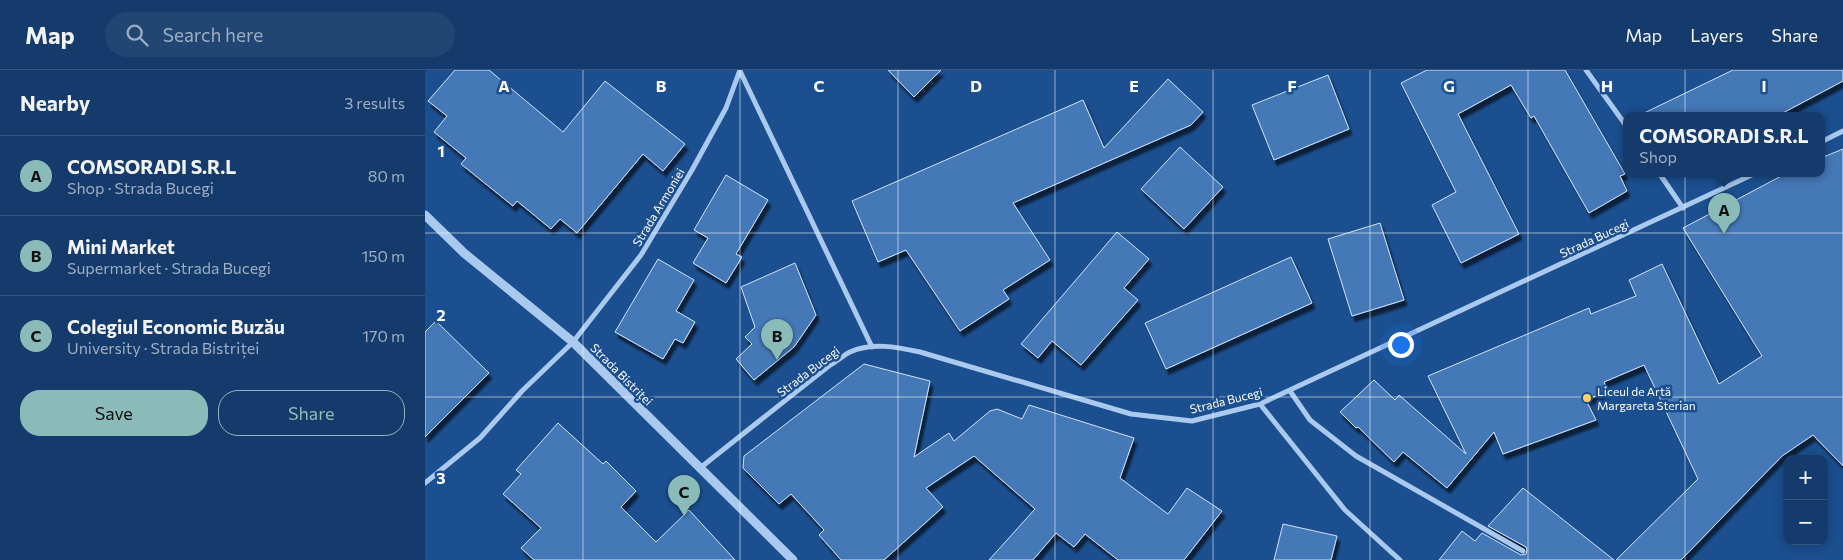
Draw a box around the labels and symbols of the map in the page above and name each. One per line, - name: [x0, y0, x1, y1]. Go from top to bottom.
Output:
- text: A: [498, 76, 510, 95]
- text: B: [656, 76, 667, 95]
- text: C: [814, 76, 825, 95]
- text: D: [970, 76, 982, 95]
- text: E: [1129, 76, 1139, 95]
- text: F: [1287, 76, 1297, 95]
- text: G: [1443, 76, 1455, 95]
- text: H: [1601, 76, 1613, 95]
- text: I: [1761, 76, 1767, 95]
- text: 1: [437, 141, 445, 160]
- street label: Strada Armoniei: [629, 166, 687, 248]
- pin: A: [1708, 193, 1740, 234]
- street label: Strada Bucegi: [1557, 216, 1631, 260]
- text: 2: [436, 305, 446, 324]
- pin: B: [761, 319, 793, 360]
- your location: [1388, 332, 1414, 358]
- street label: Strada Bistriței: [587, 340, 656, 409]
- street label: Strada Bucegi: [774, 343, 842, 399]
- street label: Strada Bucegi: [1188, 384, 1264, 416]
- place label: Liceul de Artă Margareta Sterian: [1597, 384, 1696, 412]
- marker: Liceul de Artă Margareta Sterian: [1581, 392, 1593, 404]
- text: 3: [436, 468, 446, 487]
- pin: C: [668, 475, 700, 516]

